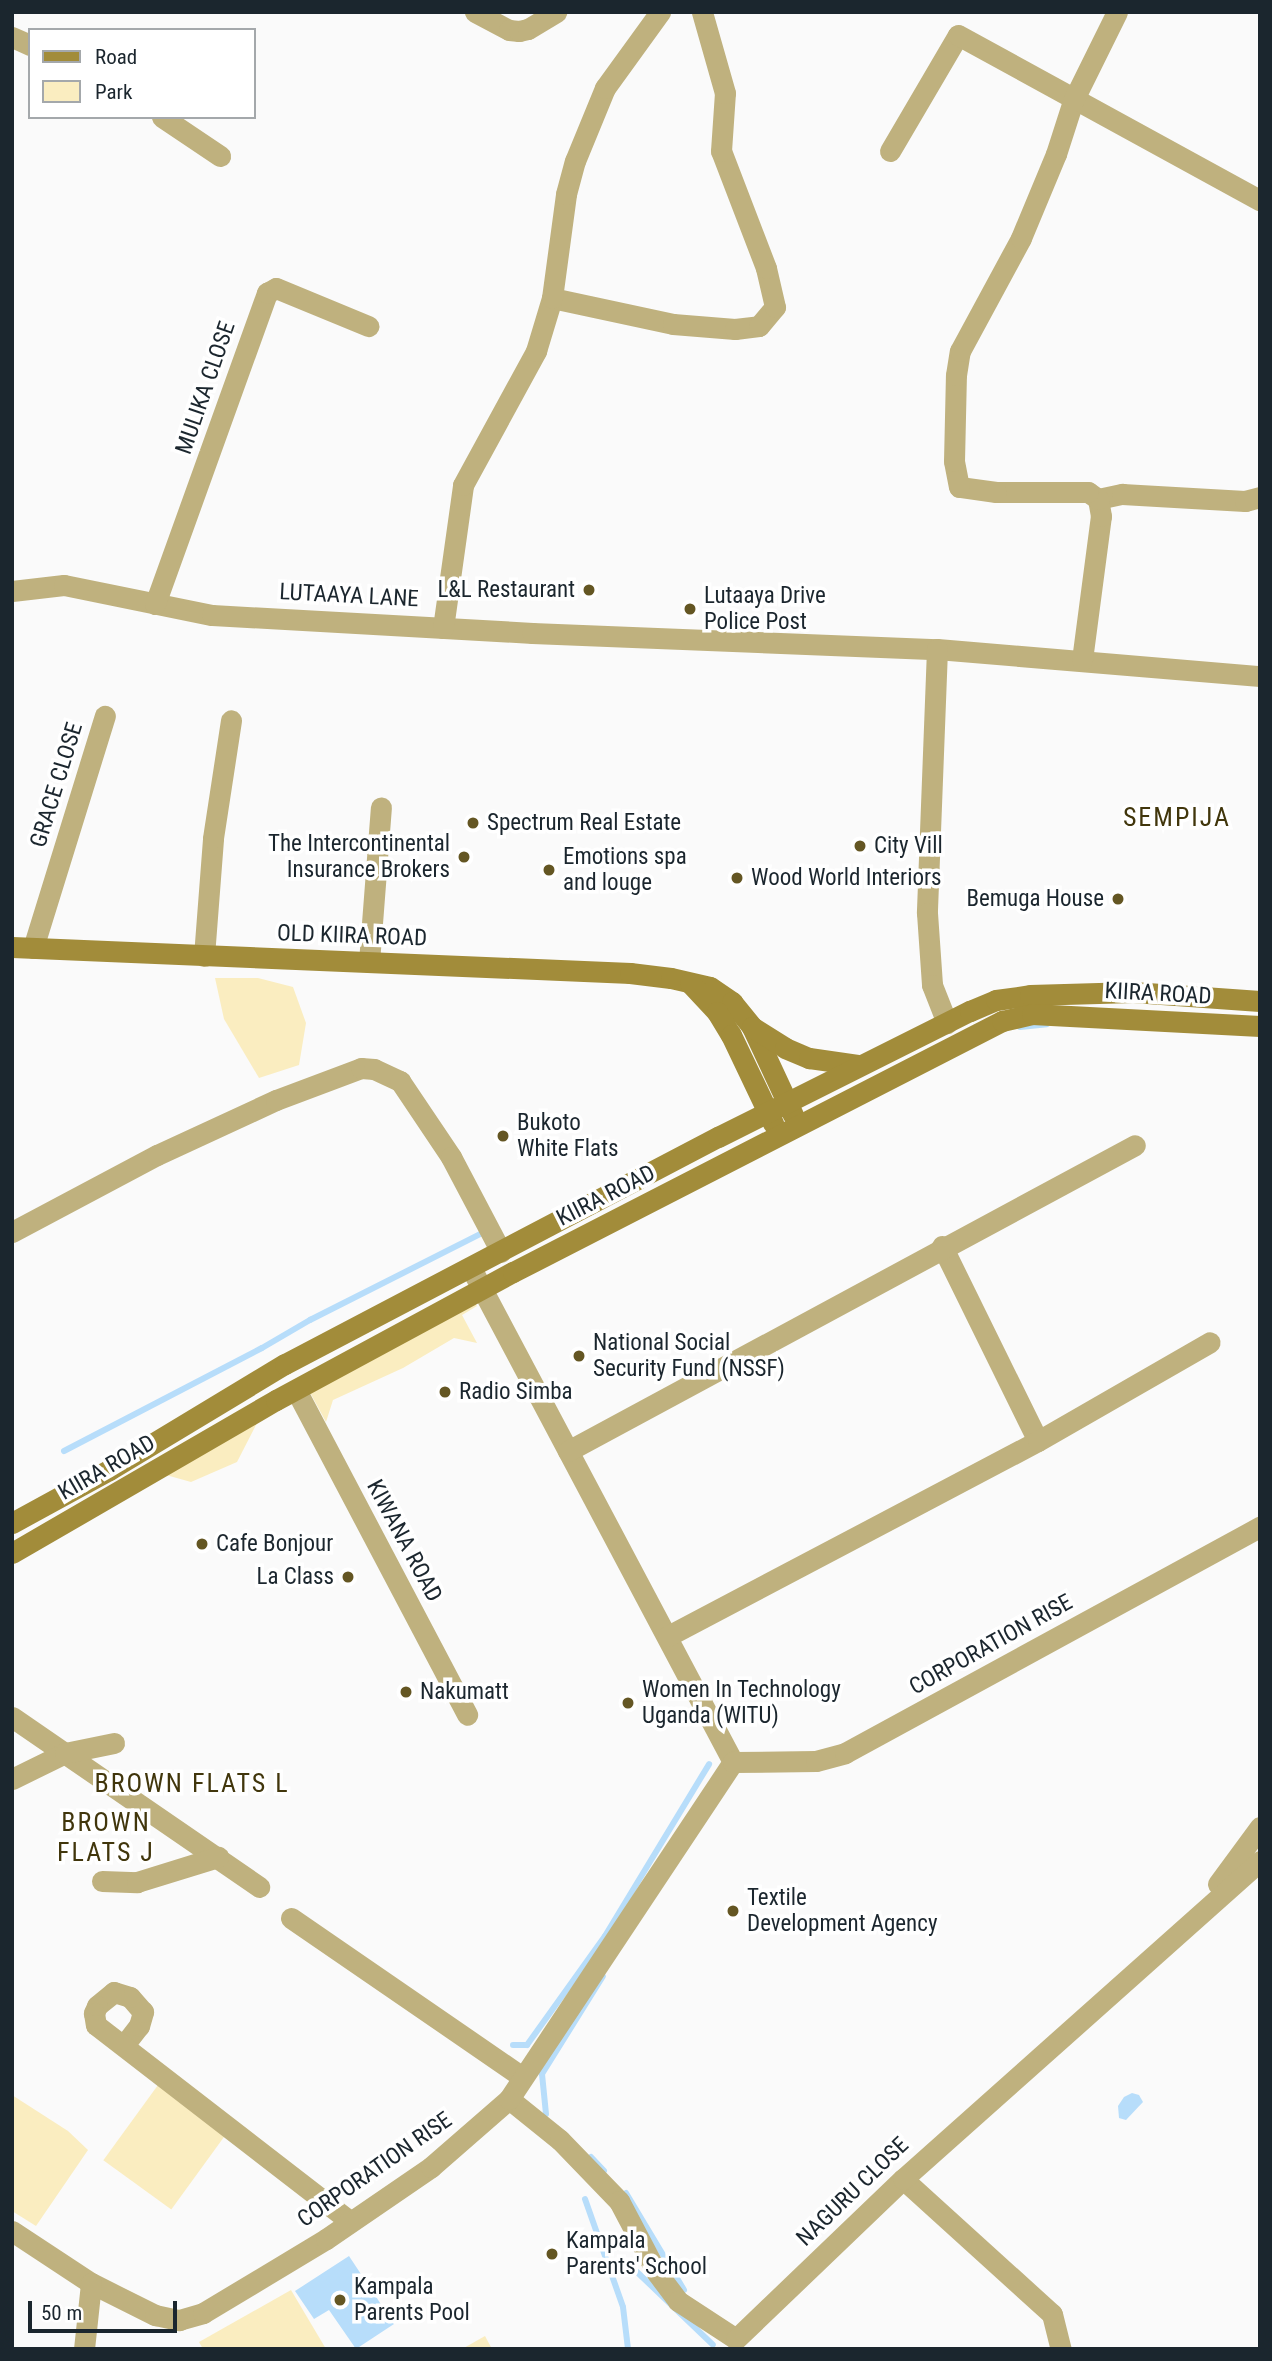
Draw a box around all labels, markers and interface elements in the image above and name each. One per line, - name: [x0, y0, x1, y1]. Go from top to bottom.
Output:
- legend: [28, 28, 256, 119]
- text: Road: [95, 45, 137, 69]
- text: Park: [95, 80, 132, 104]
- street label: MULIKA CLOSE: [170, 318, 242, 458]
- place label: L&L Restaurant: [437, 576, 575, 604]
- street label: LUTAAYA LANE: [279, 579, 419, 613]
- marker: L&L Restaurant: [581, 582, 597, 598]
- place label: Lutaaya Drive Police Post: [704, 582, 826, 636]
- marker: Lutaaya Drive Police Post: [682, 601, 698, 617]
- street label: GRACE CLOSE: [25, 719, 89, 851]
- district label: SEMPIJA: [1124, 802, 1230, 834]
- place label: Spectrum Real Estate: [487, 809, 681, 837]
- marker: Spectrum Real Estate: [465, 815, 481, 831]
- place label: The Intercontinental Insurance Brokers: [268, 830, 450, 884]
- place label: City Vill: [874, 832, 943, 860]
- marker: City Vill: [852, 838, 868, 854]
- place label: Emotions spa and louge: [563, 843, 687, 897]
- marker: The Intercontinental Insurance Brokers: [456, 849, 472, 865]
- marker: Emotions spa and louge: [541, 862, 557, 878]
- place label: Wood World Interiors: [751, 864, 941, 892]
- marker: Wood World Interiors: [729, 870, 745, 886]
- place label: Bemuga House: [966, 885, 1104, 913]
- marker: Bemuga House: [1110, 891, 1126, 907]
- street label: OLD KIIRA ROAD: [276, 920, 428, 952]
- street label: KIIRA ROAD: [1104, 977, 1212, 1011]
- place label: Bukoto White Flats: [517, 1109, 618, 1163]
- marker: Bukoto White Flats: [495, 1128, 511, 1144]
- street label: KIIRA ROAD: [552, 1159, 660, 1233]
- place label: National Social Security Fund (NSSF): [593, 1329, 785, 1383]
- marker: National Social Security Fund (NSSF): [571, 1348, 587, 1364]
- place label: Radio Simba: [459, 1378, 573, 1406]
- marker: Radio Simba: [437, 1384, 453, 1400]
- street label: KIIRA ROAD: [54, 1429, 160, 1507]
- street label: KIWANA ROAD: [360, 1475, 448, 1607]
- place label: Cafe Bonjour: [216, 1530, 333, 1558]
- marker: Cafe Bonjour: [194, 1536, 210, 1552]
- place label: La Class: [256, 1563, 334, 1591]
- marker: La Class: [340, 1569, 356, 1585]
- street label: CORPORATION RISE: [905, 1589, 1077, 1701]
- place label: Women In Technology Uganda (WITU): [642, 1676, 841, 1730]
- place label: Nakumatt: [420, 1678, 509, 1706]
- marker: Nakumatt: [398, 1684, 414, 1700]
- marker: Women In Technology Uganda (WITU): [620, 1695, 636, 1711]
- district label: BROWN FLATS L: [96, 1768, 288, 1800]
- district label: BROWN FLATS J: [58, 1807, 154, 1868]
- place label: Textile Development Agency: [747, 1884, 937, 1938]
- marker: Textile Development Agency: [725, 1903, 741, 1919]
- street label: CORPORATION RISE: [293, 2106, 457, 2234]
- street label: NAGURU CLOSE: [791, 2132, 915, 2252]
- place label: Kampala Parents' School: [566, 2227, 707, 2281]
- marker: Kampala Parents' School: [544, 2246, 560, 2262]
- place label: Kampala Parents Pool: [354, 2273, 470, 2327]
- scale bar: [32, 2288, 180, 2332]
- marker: Kampala Parents Pool: [332, 2292, 348, 2308]
- text: 50 m: [41, 2301, 82, 2325]

